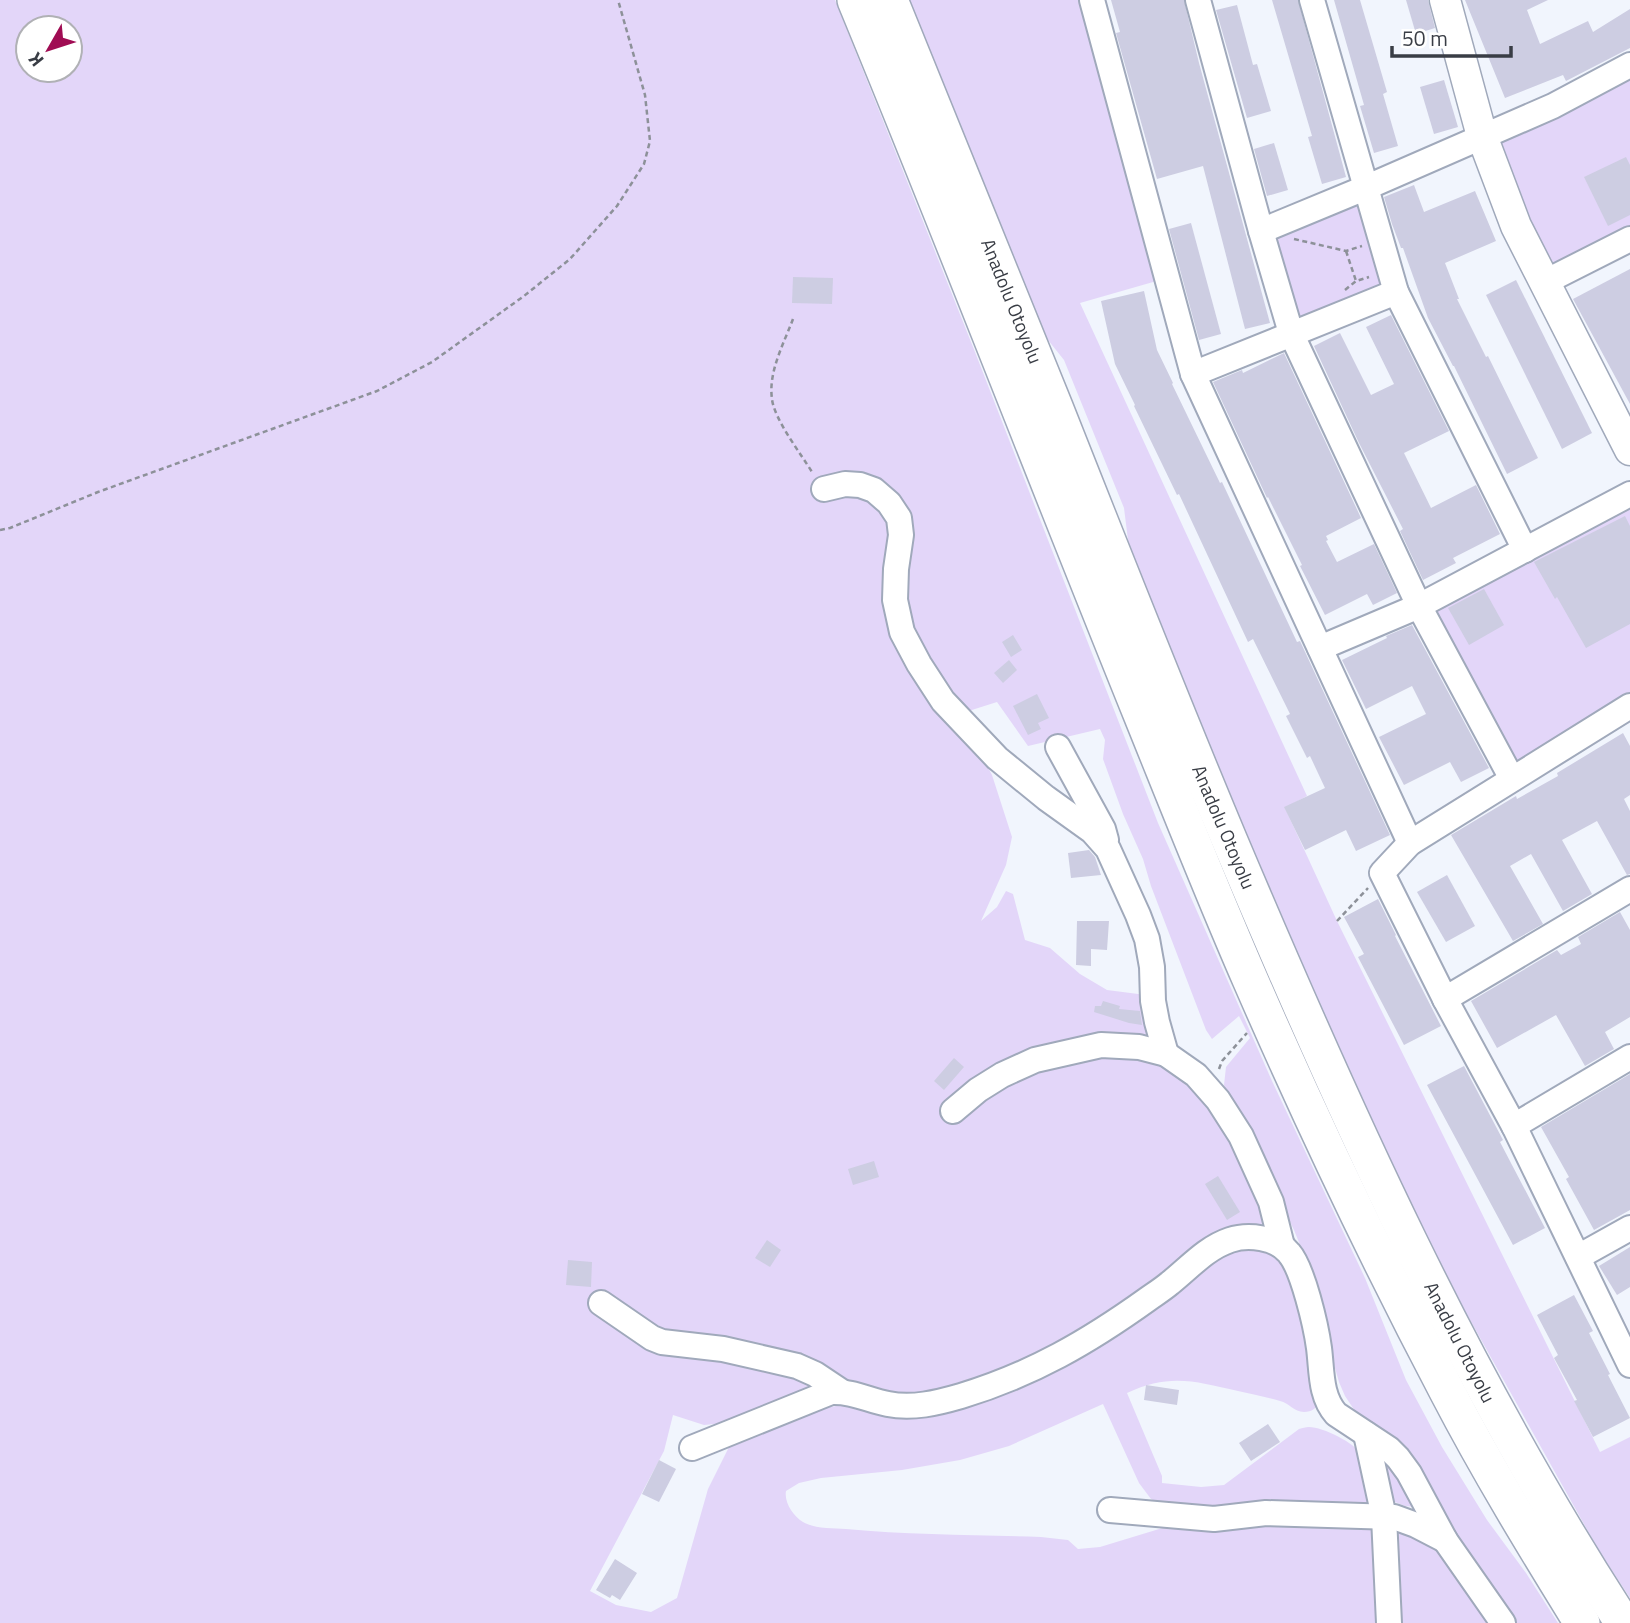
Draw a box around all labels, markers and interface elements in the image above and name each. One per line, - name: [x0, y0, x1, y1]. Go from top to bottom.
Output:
- north arrow: [14, 14, 84, 84]
- scale bar: [1392, 14, 1511, 58]
- text: 50 m: [1402, 22, 1448, 54]
- text: K: [21, 47, 50, 74]
- street label: Anadolu Otoyolu: [974, 234, 1051, 368]
- street label: Anadolu Otoyolu: [1185, 760, 1264, 893]
- street label: Anadolu Otoyolu: [1417, 1276, 1503, 1407]

